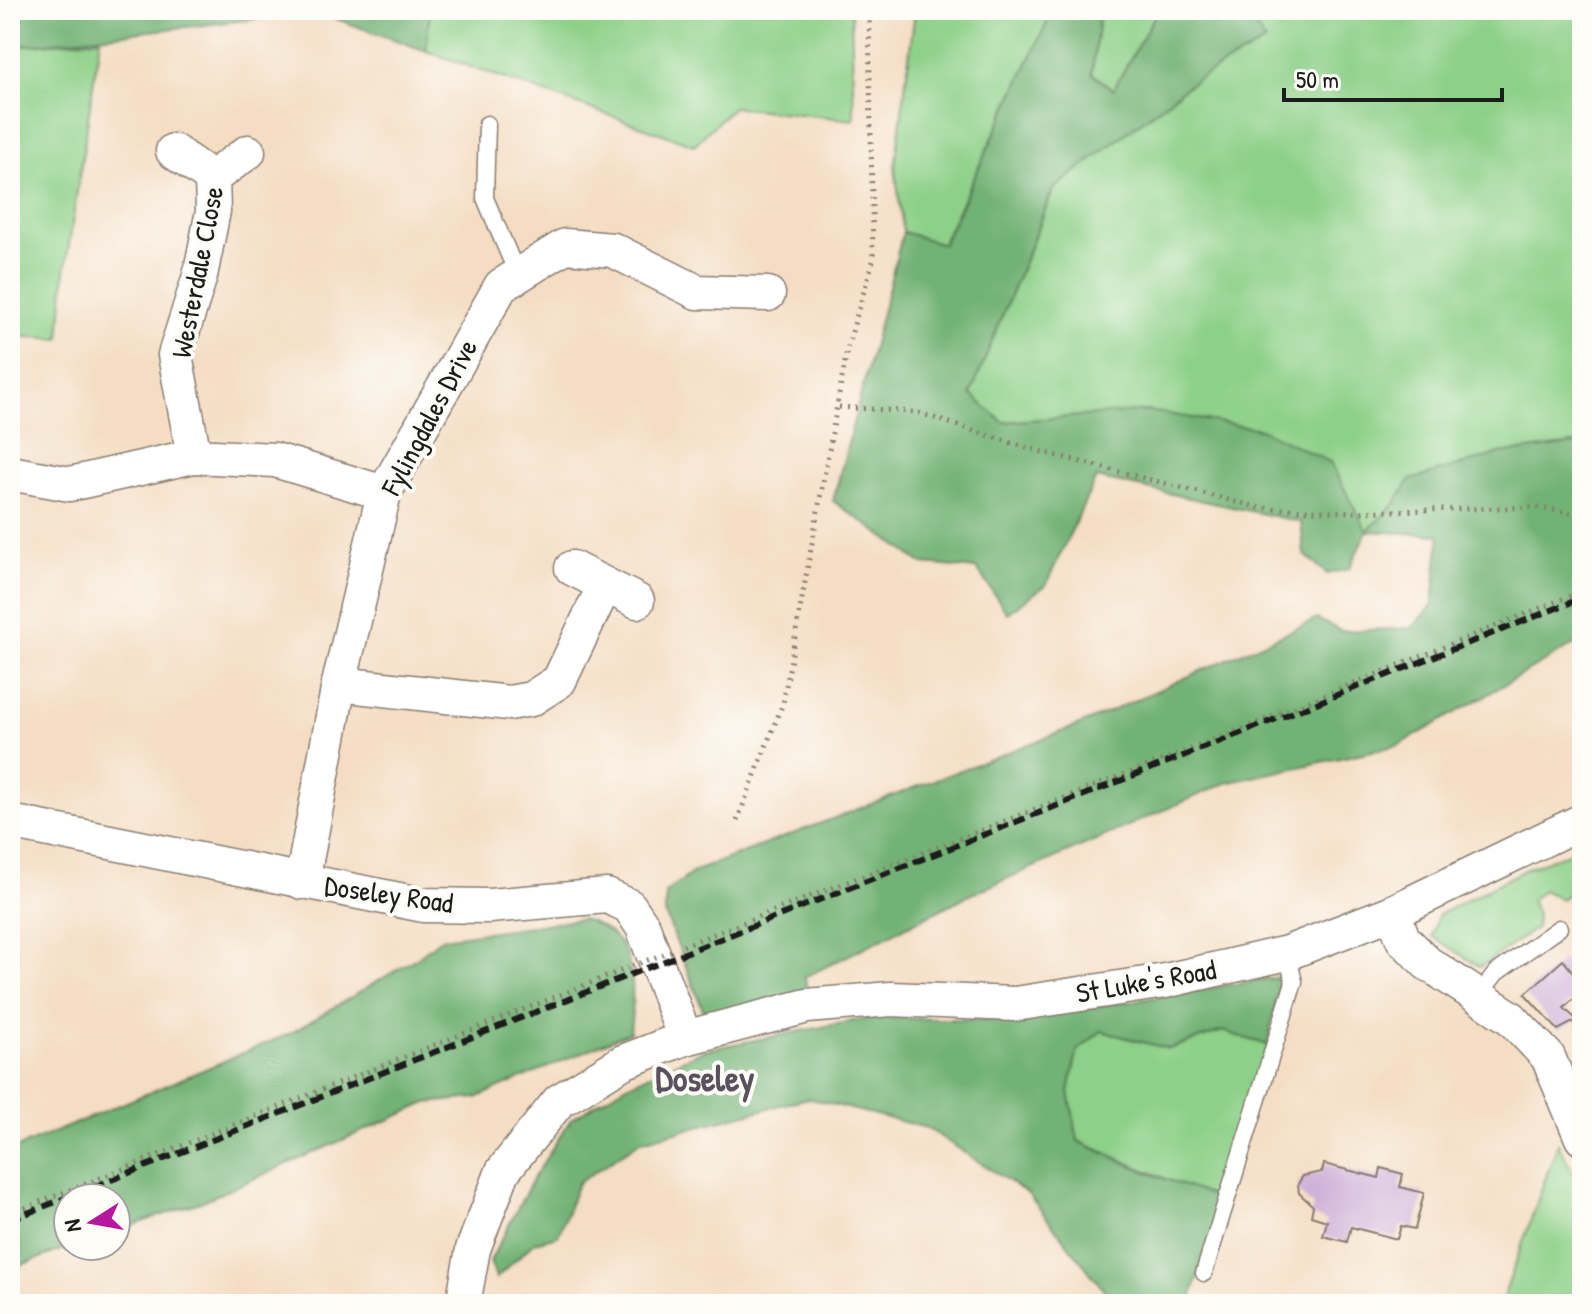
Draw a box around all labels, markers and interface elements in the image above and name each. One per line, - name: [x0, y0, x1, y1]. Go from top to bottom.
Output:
- scale bar: [1284, 52, 1502, 102]
- text: 50 m: [1296, 63, 1339, 95]
- street label: Westerdale Close: [162, 183, 232, 361]
- street label: Fylingdales Drive: [371, 332, 486, 503]
- street label: Doseley Road: [322, 866, 456, 922]
- street label: St Luke's Road: [1073, 950, 1219, 1012]
- district label: Doseley: [656, 1053, 754, 1103]
- north arrow: [52, 1182, 132, 1262]
- text: N: [56, 1217, 88, 1234]

